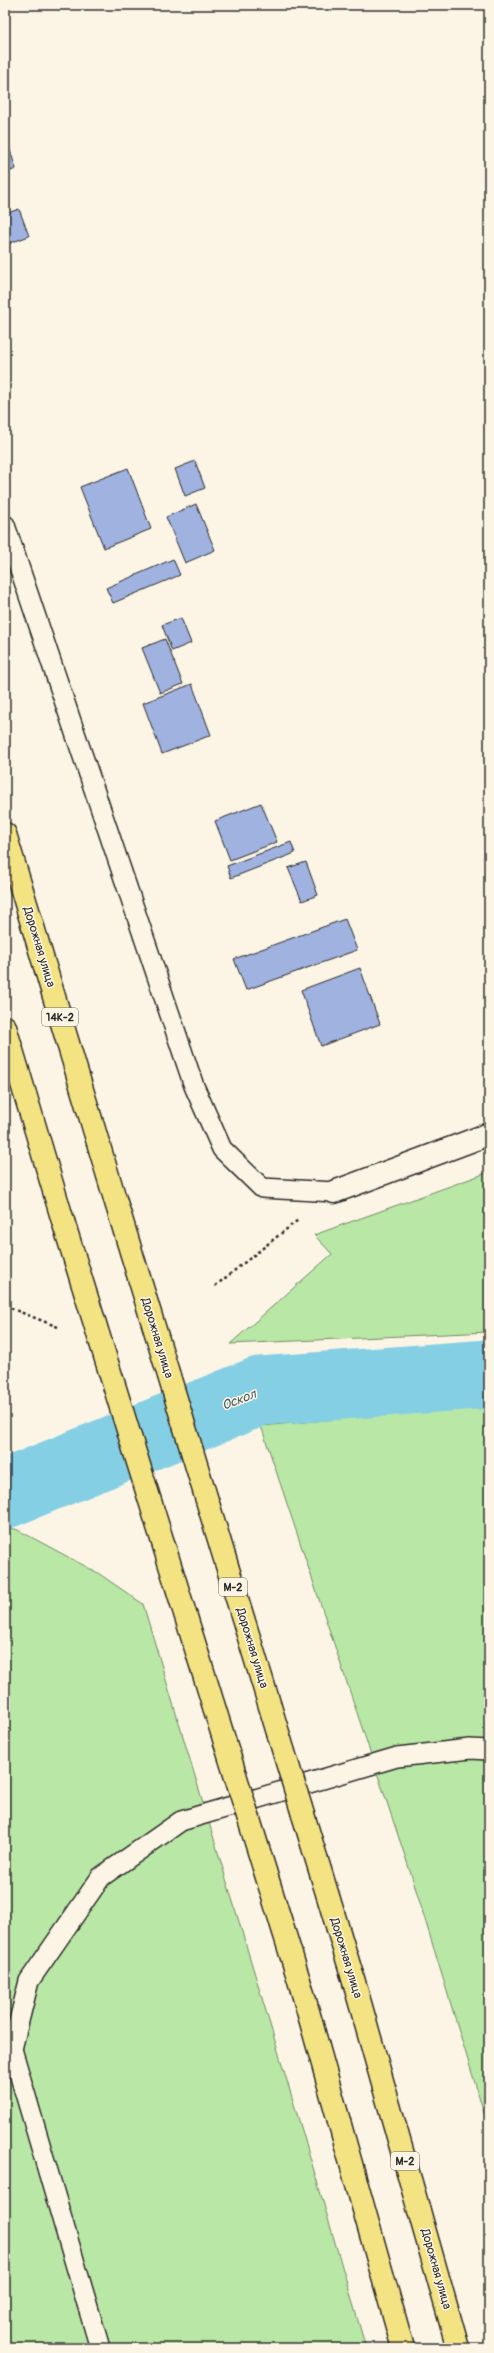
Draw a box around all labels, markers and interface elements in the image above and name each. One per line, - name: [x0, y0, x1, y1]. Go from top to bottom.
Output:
- street label: Дорожная улица: [19, 904, 58, 989]
- road number: 14К-2: [42, 1008, 78, 1026]
- street label: Дорожная улица: [137, 1295, 176, 1380]
- water label: Оскол: [220, 1386, 259, 1414]
- road number: М-2: [219, 1578, 247, 1596]
- street label: Дорожная улица: [232, 1605, 271, 1690]
- street label: Дорожная улица: [326, 1915, 365, 2000]
- road number: М-2: [391, 2152, 419, 2170]
- street label: Дорожная улица: [417, 2226, 455, 2311]

